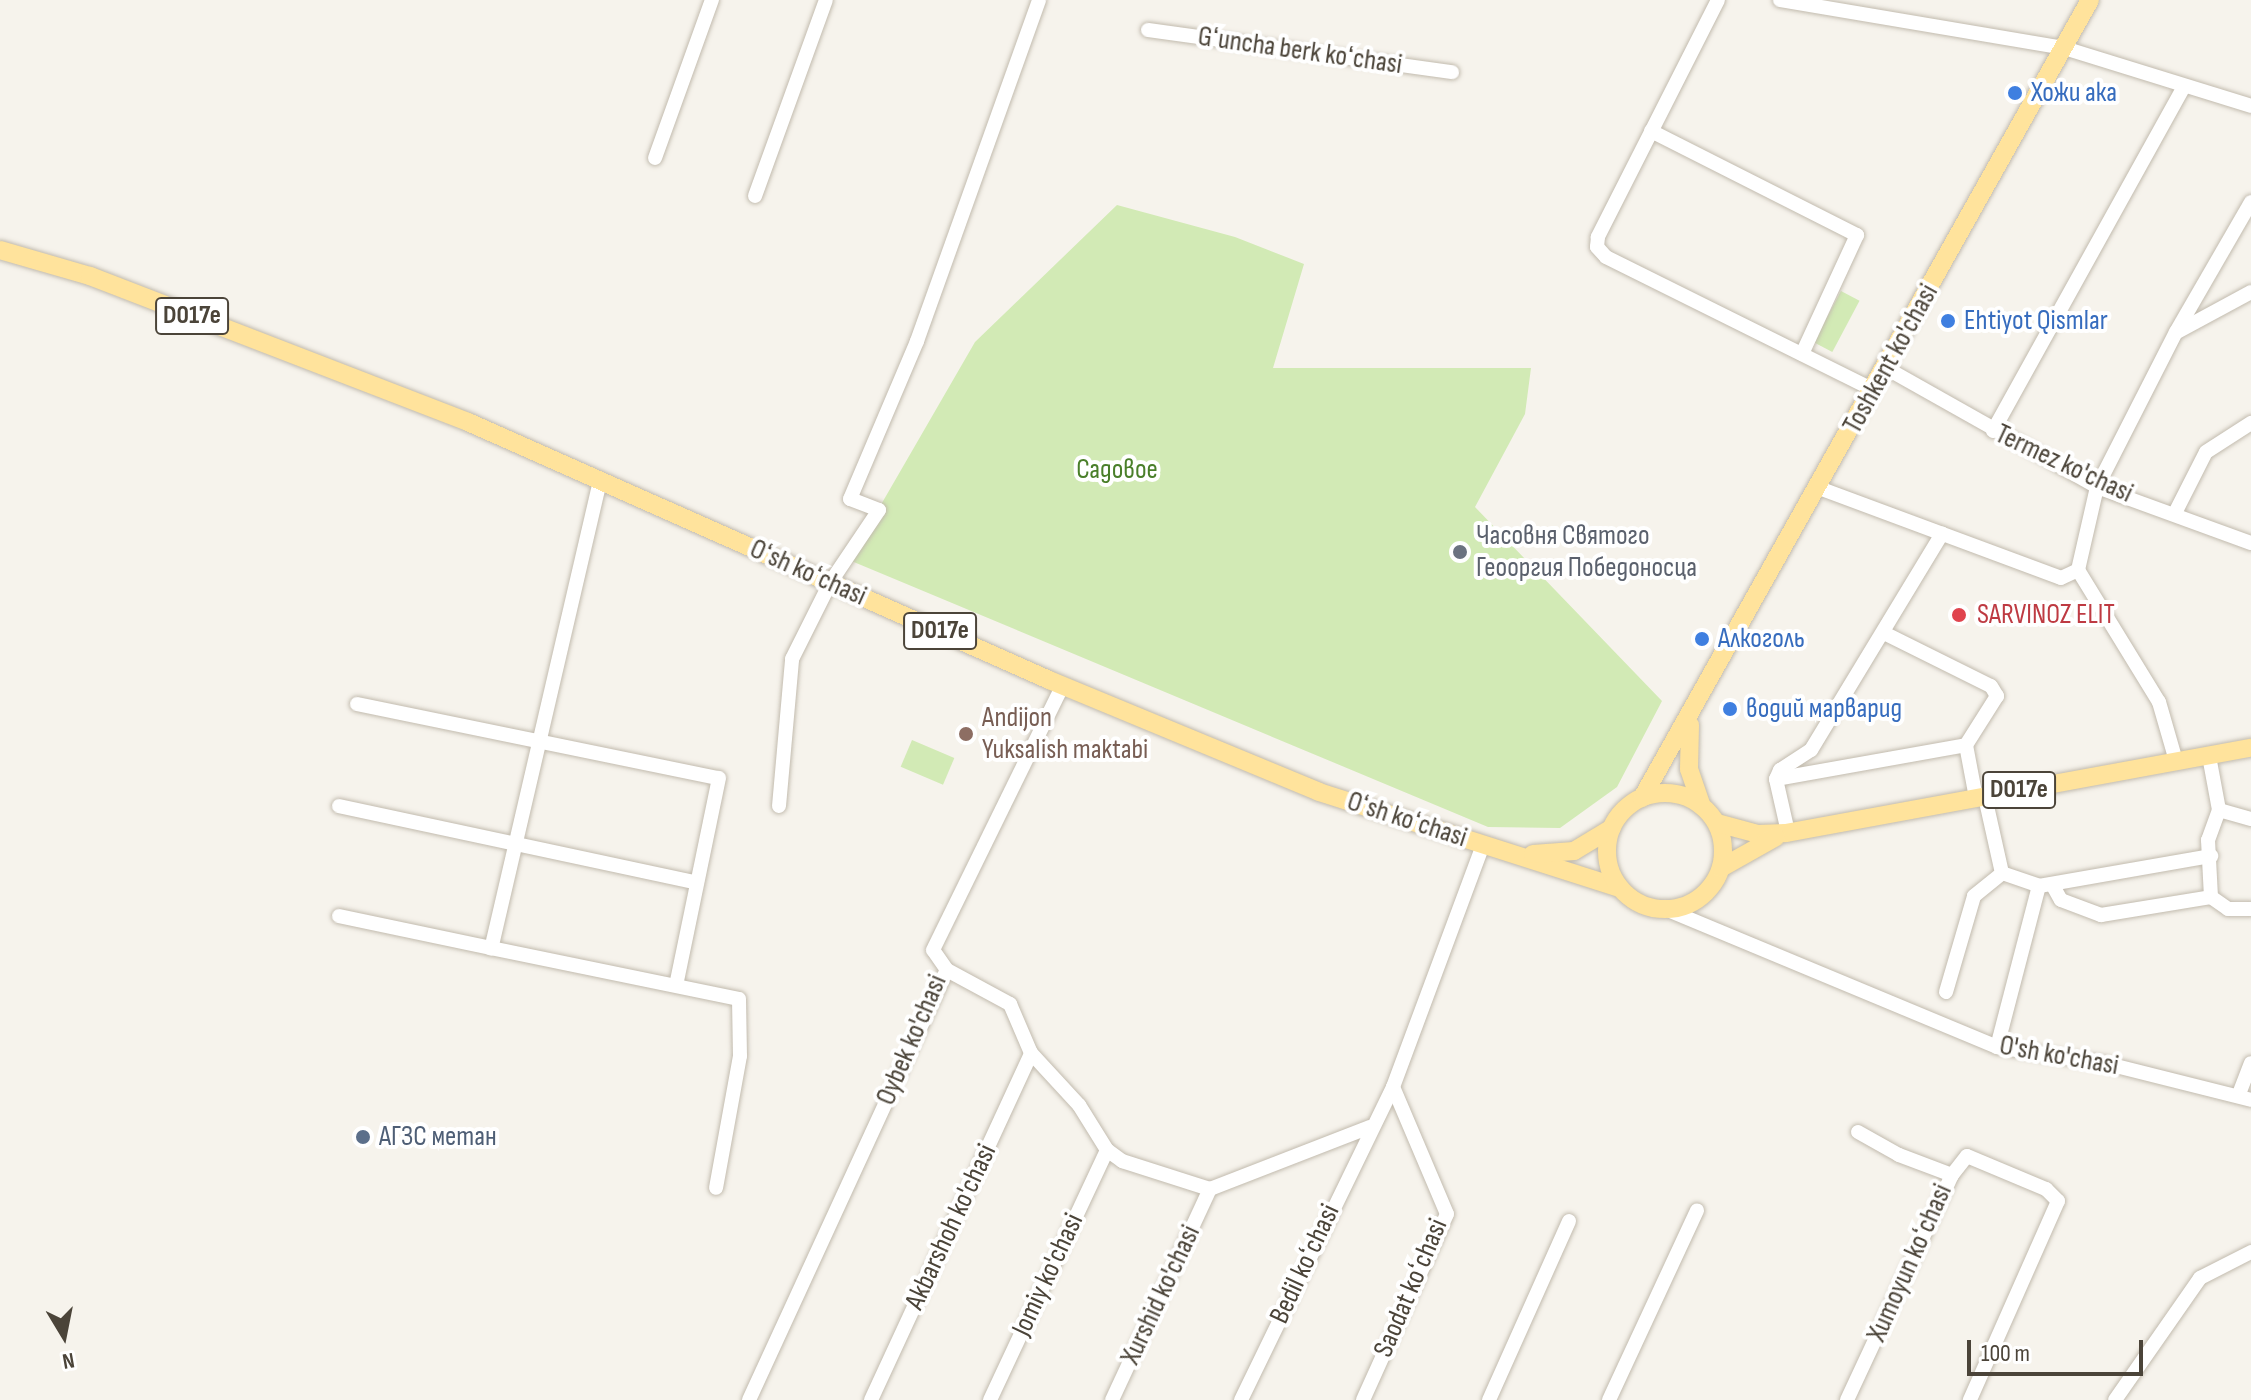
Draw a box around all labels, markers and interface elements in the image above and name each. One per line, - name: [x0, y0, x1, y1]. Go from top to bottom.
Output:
- street label: Gʻuncha berk koʻchasi: [1196, 20, 1404, 82]
- place label: Хожи ака: [2031, 76, 2117, 110]
- marker: Хожи ака: [2006, 84, 2024, 102]
- street label: Toshkent ko'chasi: [1836, 279, 1946, 439]
- road number: D017e: [154, 294, 230, 338]
- place label: Ehtiyot Qismlar: [1964, 304, 2108, 338]
- marker: Ehtiyot Qismlar: [1939, 312, 1957, 330]
- street label: Termez ko'chasi: [1990, 417, 2138, 511]
- park label: Садовое: [1076, 453, 1158, 487]
- place label: Часовня Святого Геооргия Победоносца: [1476, 519, 1697, 585]
- street label: Oʻsh koʻchasi: [745, 532, 871, 614]
- marker: Часовня Святого Геооргия Победоносца: [1451, 543, 1469, 561]
- place label: SARVINOZ ELIT: [1977, 598, 2115, 632]
- marker: SARVINOZ ELIT: [1948, 604, 1970, 626]
- road number: D017e: [902, 609, 978, 653]
- place label: Алкоголь: [1718, 622, 1805, 656]
- marker: Алкоголь: [1693, 630, 1711, 648]
- place label: водий марварид: [1746, 692, 1902, 726]
- marker: водий марварид: [1721, 700, 1739, 718]
- place label: Andijon Yuksalish maktabi: [982, 701, 1148, 767]
- marker: Andijon Yuksalish maktabi: [957, 725, 975, 743]
- road number: D017e: [1981, 768, 2057, 812]
- street label: Oʻsh koʻchasi: [1343, 785, 1471, 855]
- street label: Oybek ko'chasi: [870, 970, 954, 1110]
- street label: O'sh ko'chasi: [1997, 1029, 2121, 1083]
- place label: АГЗС метан: [379, 1120, 497, 1154]
- marker: АГЗС метан: [354, 1128, 372, 1146]
- street label: Akbarshoh ko'chasi: [898, 1139, 1004, 1315]
- street label: Xumoyun koʻchasi: [1860, 1179, 1960, 1347]
- street label: Bedil koʻchasi: [1263, 1199, 1347, 1329]
- street label: Jomiy ko'chasi: [1005, 1208, 1091, 1342]
- street label: Saodat koʻchasi: [1367, 1214, 1455, 1362]
- street label: Xurshid ko'chasi: [1114, 1220, 1208, 1370]
- north arrow: [24, 1296, 104, 1376]
- scale bar: [1971, 1324, 2147, 1374]
- text: 100 m: [1981, 1339, 2030, 1368]
- text: N: [60, 1346, 76, 1374]

